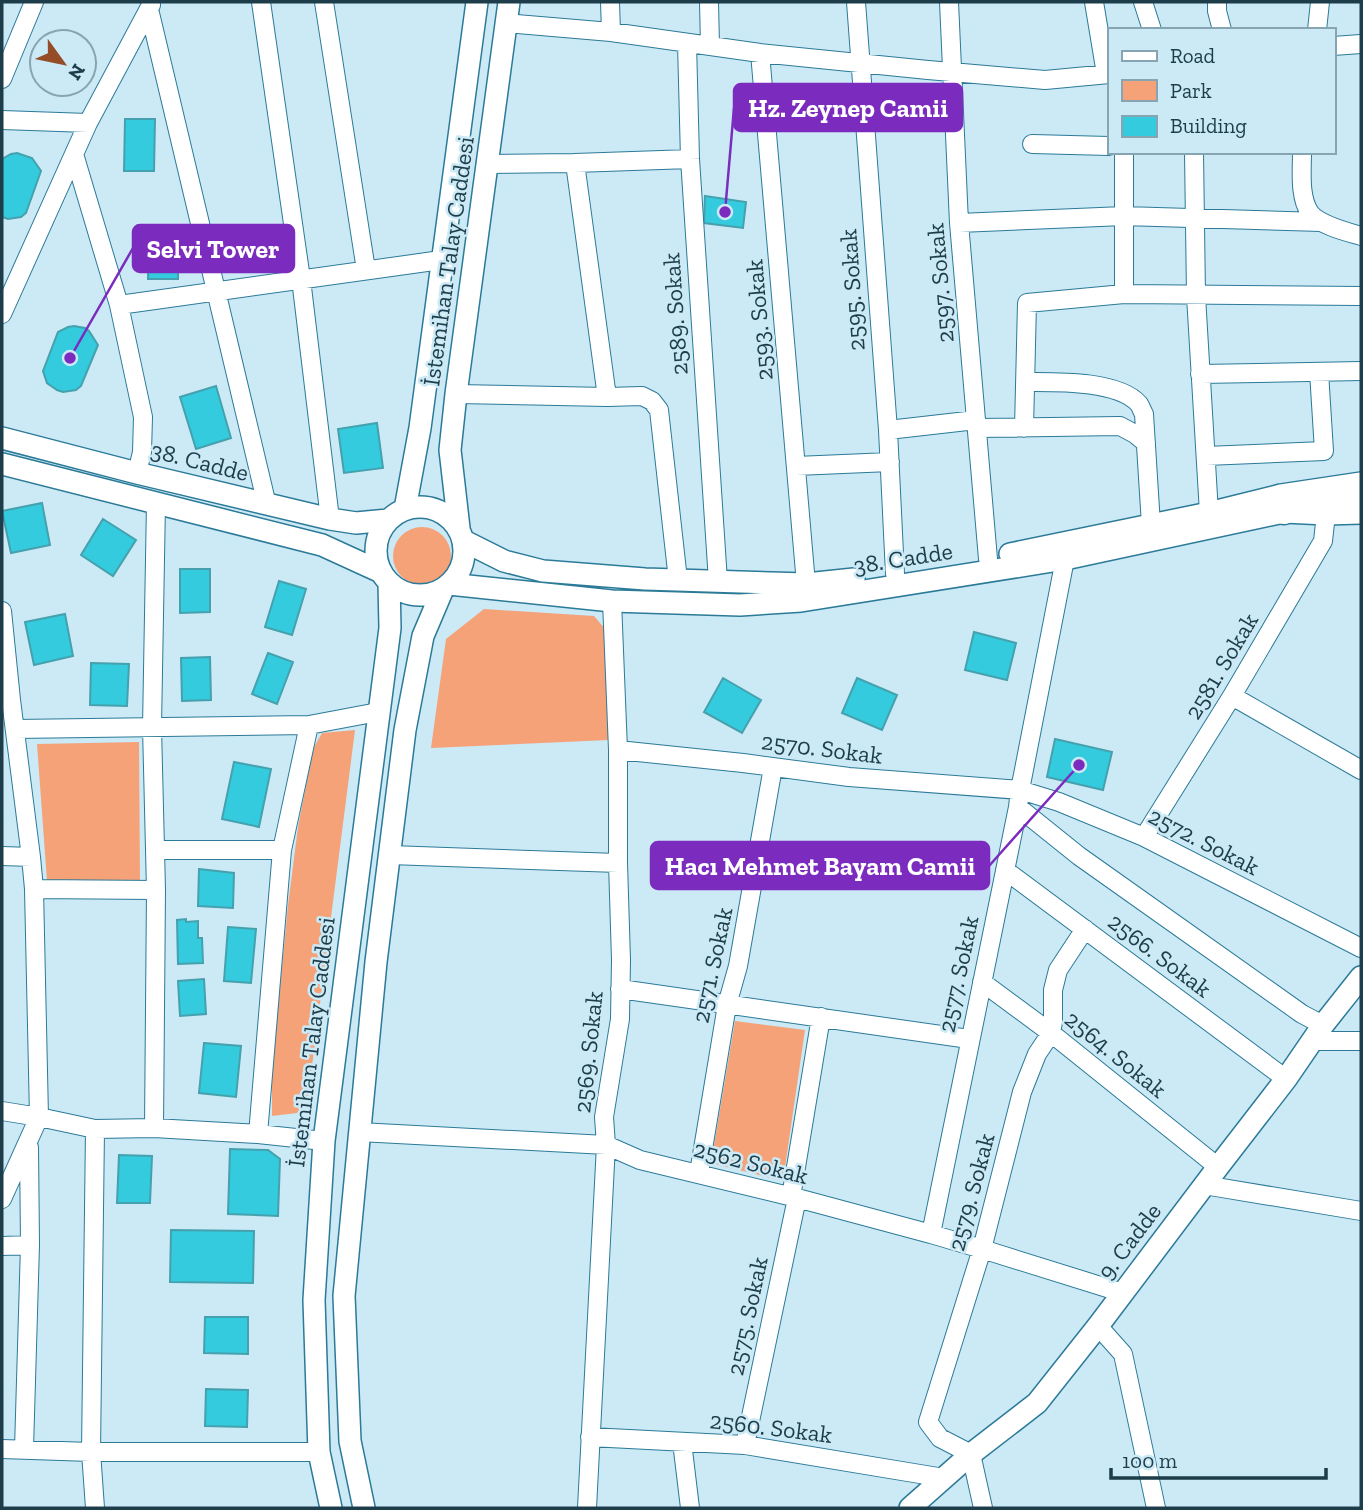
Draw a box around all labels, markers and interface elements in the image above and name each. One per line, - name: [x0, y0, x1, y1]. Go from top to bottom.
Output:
- north arrow: [28, 28, 98, 98]
- legend: [1108, 28, 1335, 154]
- text: Road: [1170, 43, 1216, 68]
- text: N: [63, 60, 90, 84]
- text: Park: [1170, 78, 1212, 103]
- callout: Hz. Zeynep Camii: [734, 84, 962, 131]
- text: Hz. Zeynep Camii: [748, 92, 948, 124]
- text: Building: [1170, 113, 1247, 138]
- street label: İstemihan Talay Caddesi: [416, 134, 480, 388]
- street label: 2597. Sokak: [920, 222, 960, 344]
- callout: Selvi Tower: [133, 225, 294, 272]
- street label: 2595. Sokak: [833, 228, 871, 352]
- text: Selvi Tower: [147, 233, 279, 265]
- street label: 2589. Sokak: [656, 251, 694, 376]
- street label: 2593. Sokak: [739, 258, 779, 382]
- street label: 38. Cadde: [148, 435, 252, 487]
- street label: 38. Cadde: [852, 536, 954, 580]
- street label: 2581. Sokak: [1178, 607, 1264, 724]
- street label: 2570. Sokak: [760, 726, 885, 770]
- street label: 2572. Sokak: [1144, 801, 1265, 882]
- callout: Hacı Mehmet Bayam Camii: [651, 842, 989, 889]
- text: Hacı Mehmet Bayam Camii: [665, 850, 975, 882]
- street label: 2571. Sokak: [686, 904, 738, 1025]
- street label: 2566. Sokak: [1103, 907, 1218, 1004]
- street label: 2577. Sokak: [932, 913, 985, 1035]
- street label: İstemihan Talay Caddesi: [281, 915, 341, 1169]
- street label: 2569. Sokak: [567, 989, 609, 1114]
- street label: 2564. Sokak: [1059, 1004, 1173, 1104]
- street label: 2579. Sokak: [941, 1129, 1001, 1254]
- street label: 2562 Sokak: [691, 1134, 812, 1190]
- street label: 9. Cadde: [1091, 1197, 1167, 1285]
- street label: 2575. Sokak: [720, 1254, 774, 1378]
- street label: 2560. Sokak: [708, 1405, 834, 1449]
- scale bar: [1111, 1436, 1326, 1480]
- text: 100 m: [1122, 1448, 1177, 1473]

